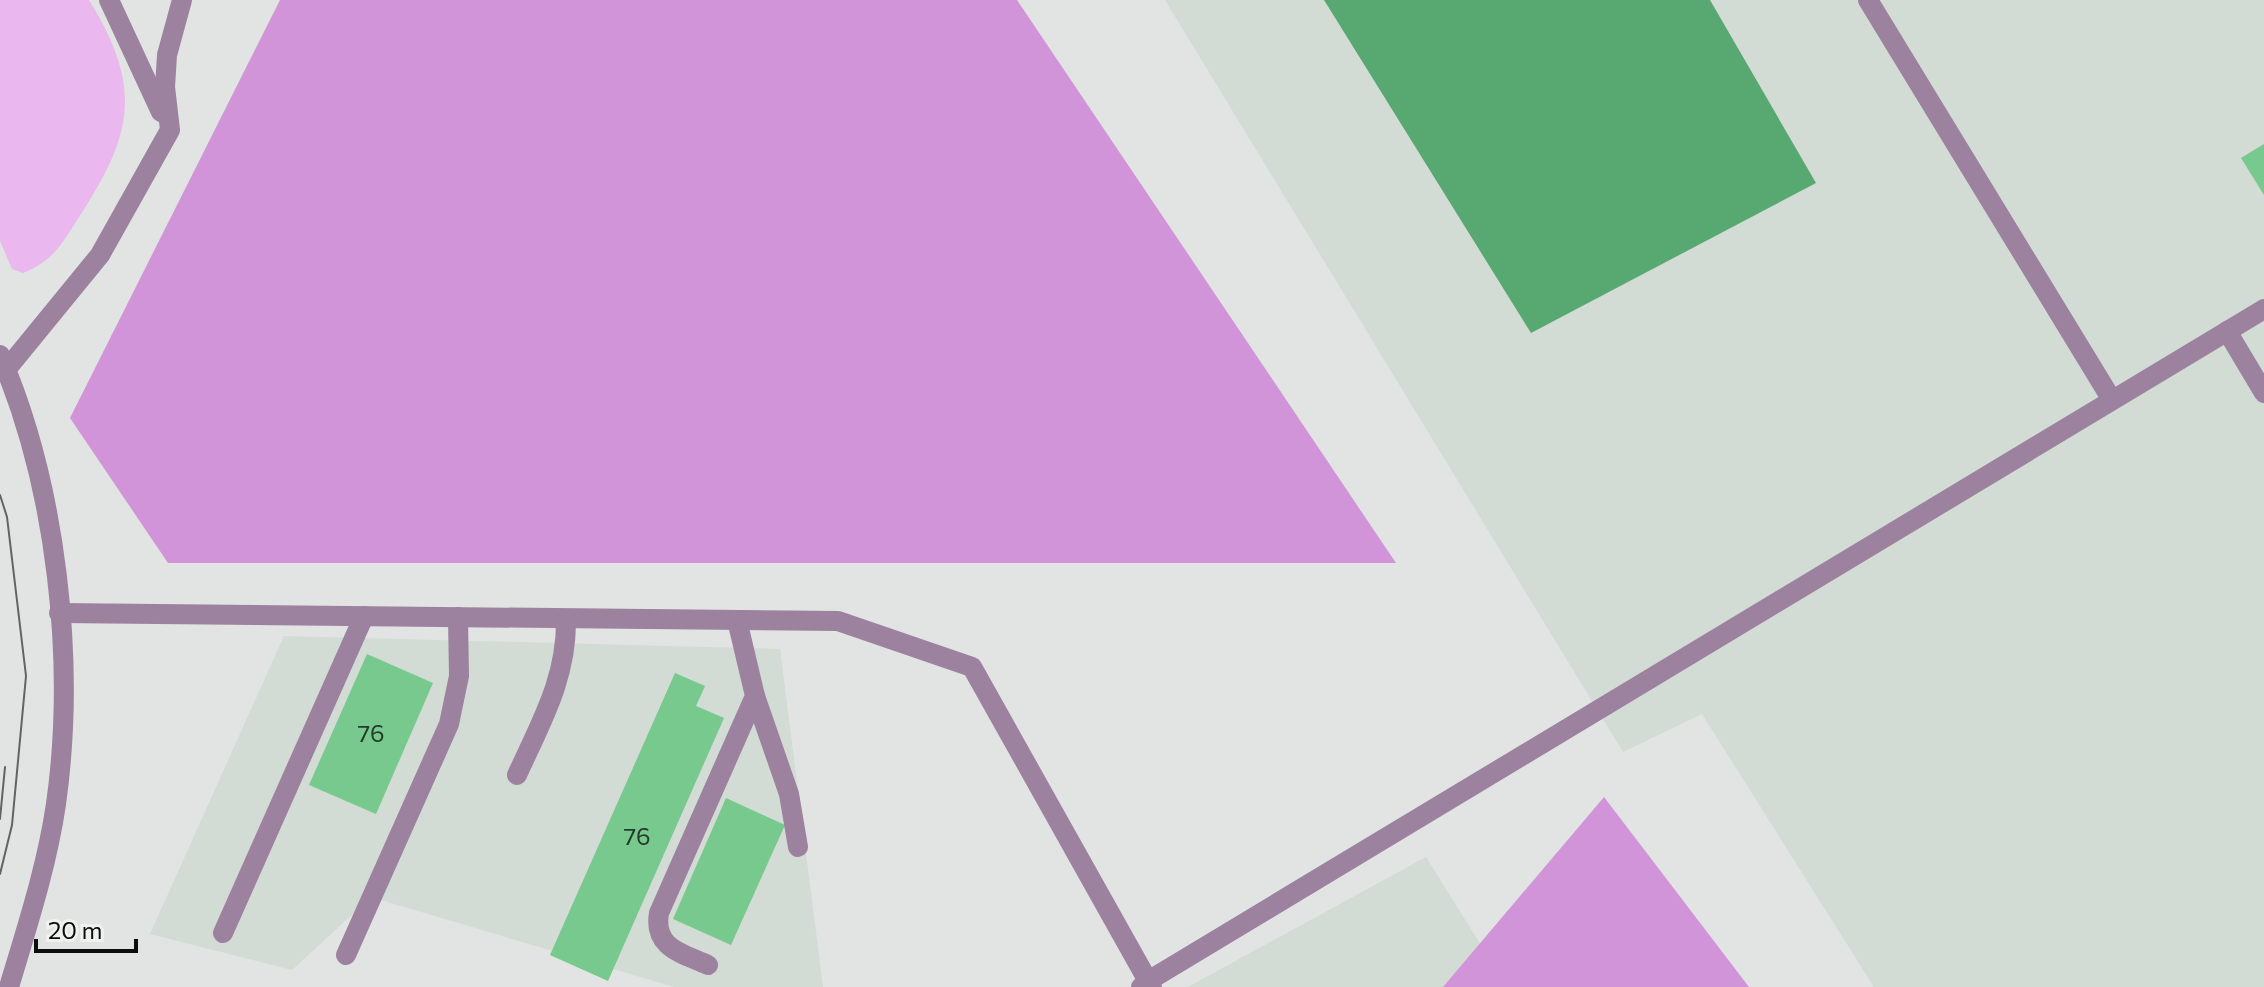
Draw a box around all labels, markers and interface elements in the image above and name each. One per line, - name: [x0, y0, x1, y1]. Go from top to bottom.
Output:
- house number: 76: [357, 718, 385, 747]
- house number: 76: [623, 821, 651, 850]
- scale bar: [36, 903, 136, 953]
- text: 20 m: [48, 915, 102, 944]

